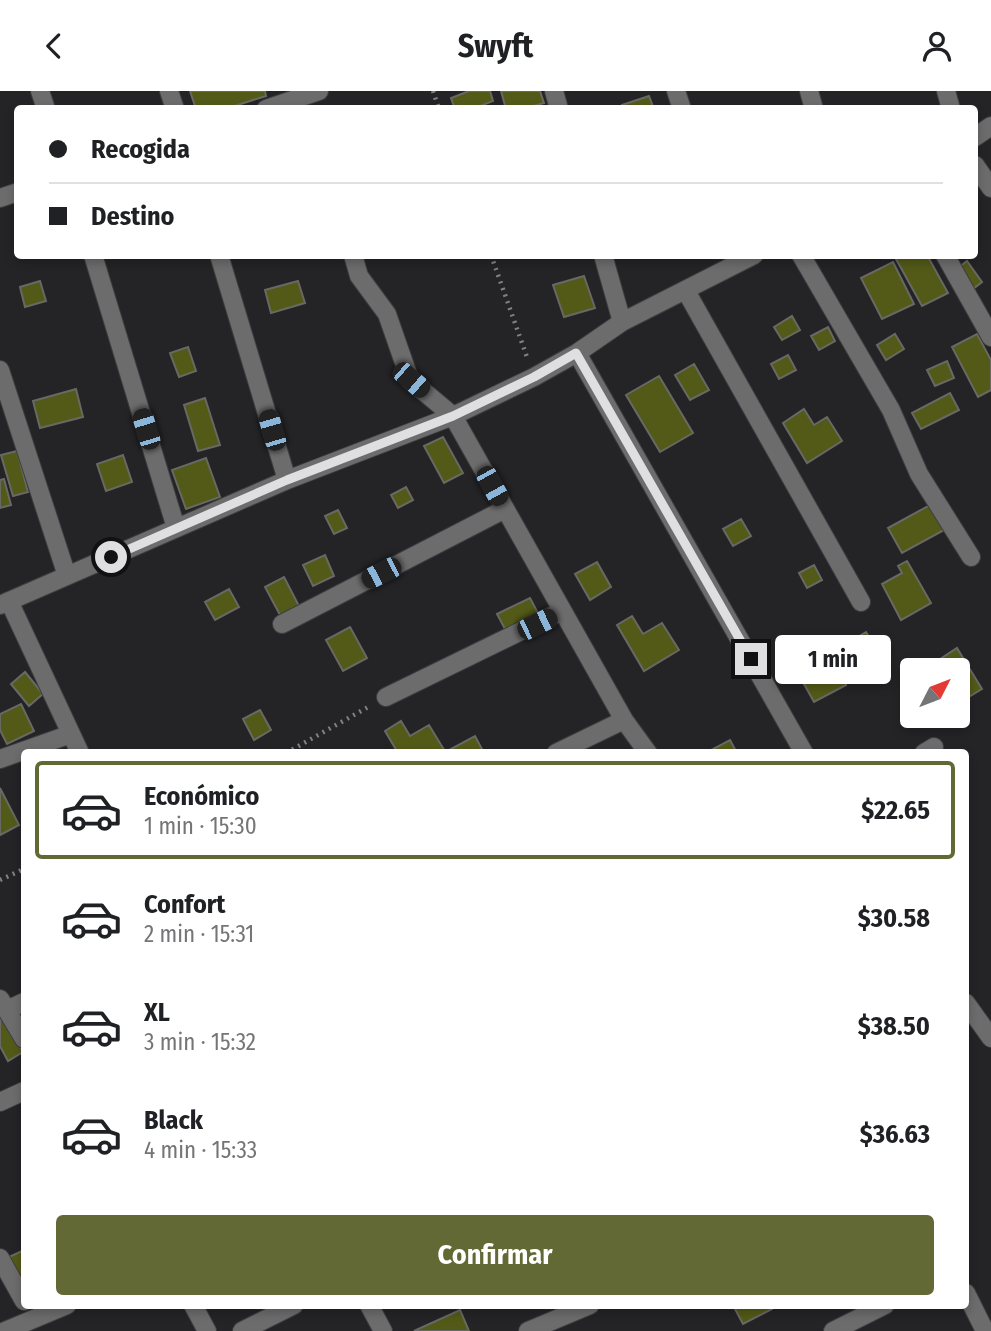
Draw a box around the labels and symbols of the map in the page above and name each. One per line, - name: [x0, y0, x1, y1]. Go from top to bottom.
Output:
- car: [389, 358, 434, 402]
- car: [130, 406, 163, 452]
- car: [257, 407, 288, 453]
- car: [473, 463, 512, 509]
- route start: [95, 541, 127, 573]
- car: [358, 554, 405, 592]
- car: [514, 605, 561, 643]
- callout: 1 min: [776, 635, 891, 683]
- route end: [735, 643, 767, 675]
- north arrow: [900, 658, 970, 728]

